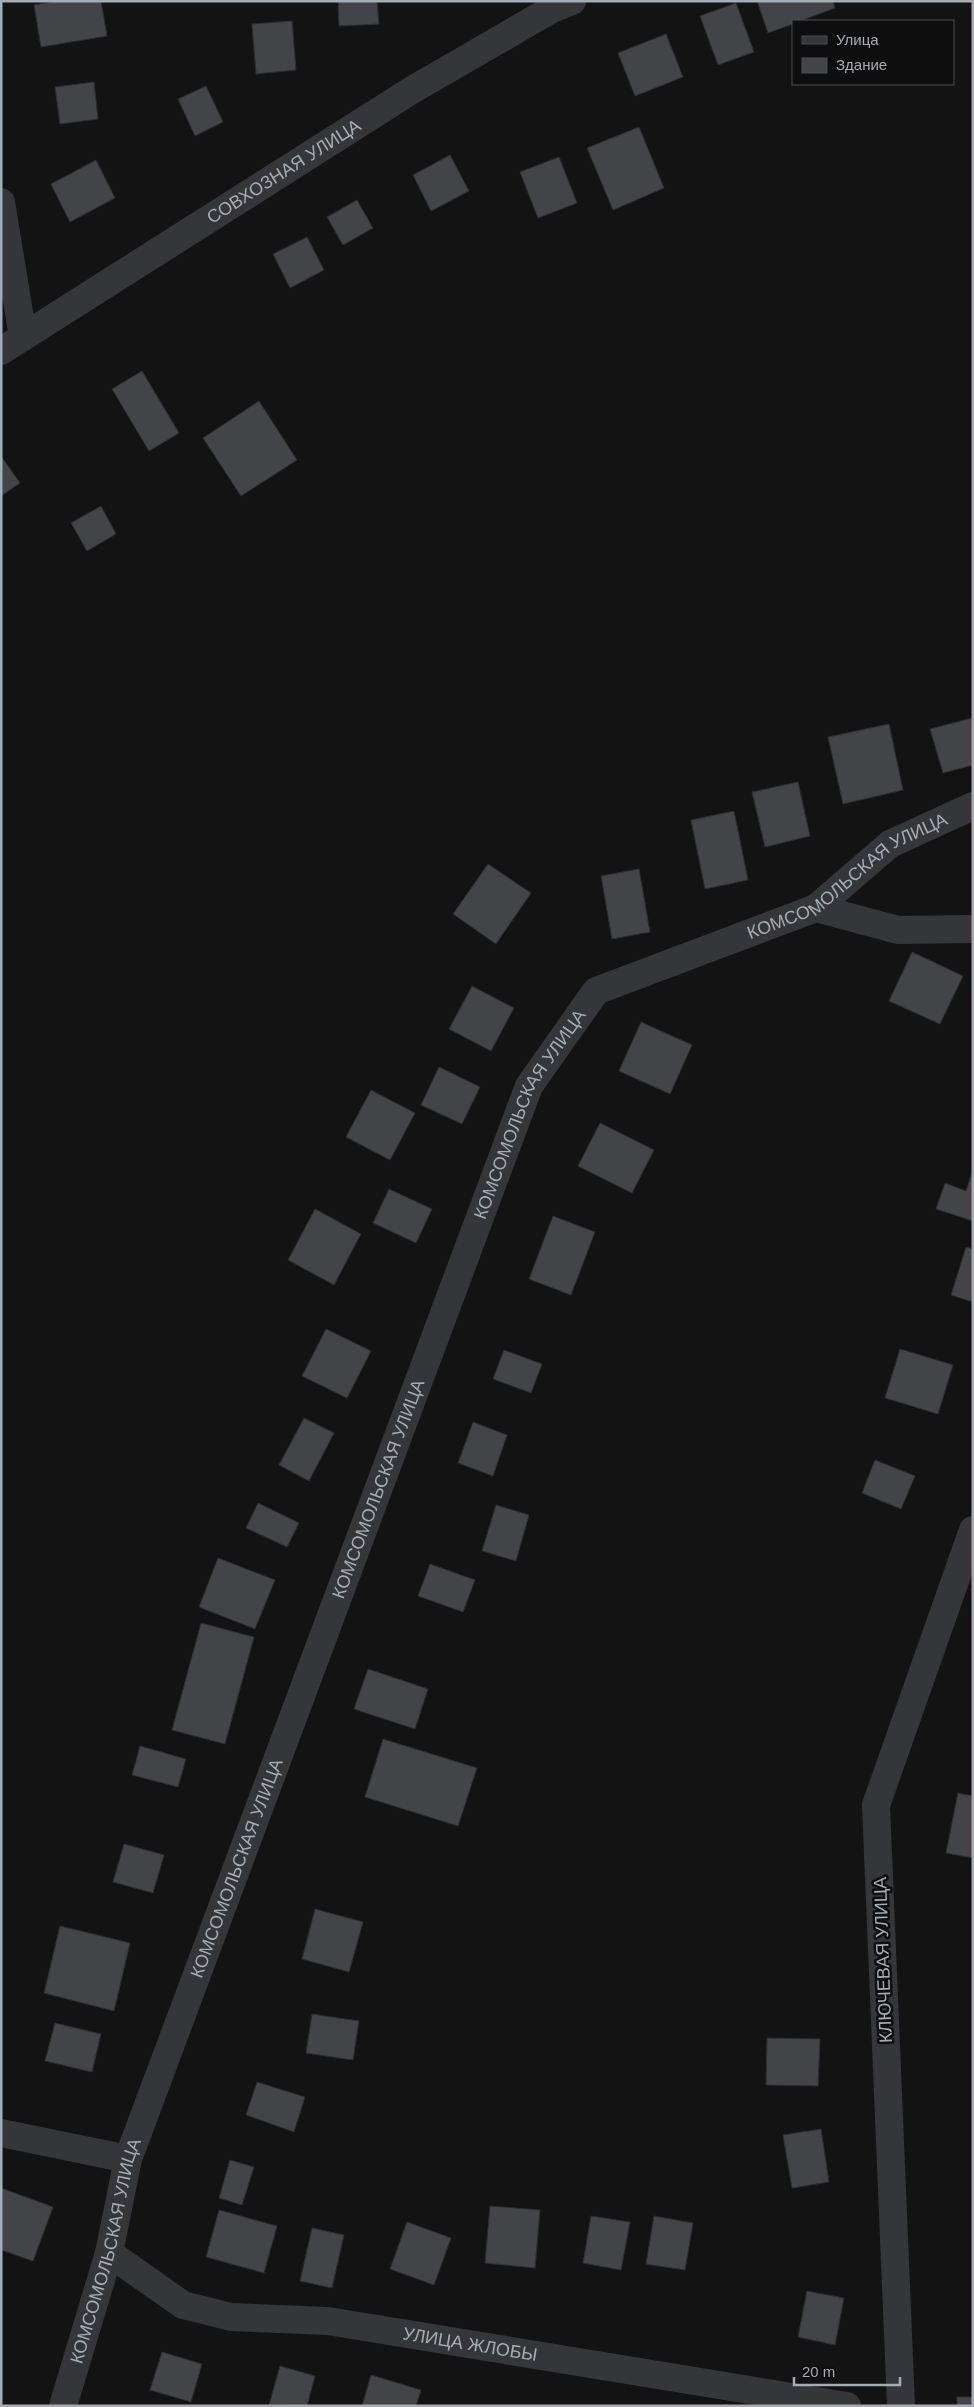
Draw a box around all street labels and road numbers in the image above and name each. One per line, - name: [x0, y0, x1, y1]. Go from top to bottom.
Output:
- street label: СОВХОЗНАЯ УЛИЦА: [203, 115, 364, 228]
- street label: КОМСОМОЛЬСКАЯ УЛИЦА: [744, 809, 950, 943]
- street label: КОМСОМОЛЬСКАЯ УЛИЦА: [470, 1006, 590, 1222]
- street label: КОМСОМОЛЬСКАЯ УЛИЦА: [328, 1377, 428, 1601]
- street label: КОМСОМОЛЬСКАЯ УЛИЦА: [187, 1756, 287, 1981]
- street label: КЛЮЧЕВАЯ УЛИЦА: [870, 1877, 896, 2043]
- street label: КОМСОМОЛЬСКАЯ УЛИЦА: [66, 2135, 145, 2366]
- street label: УЛИЦА ЖЛОБЫ: [401, 2323, 539, 2365]

